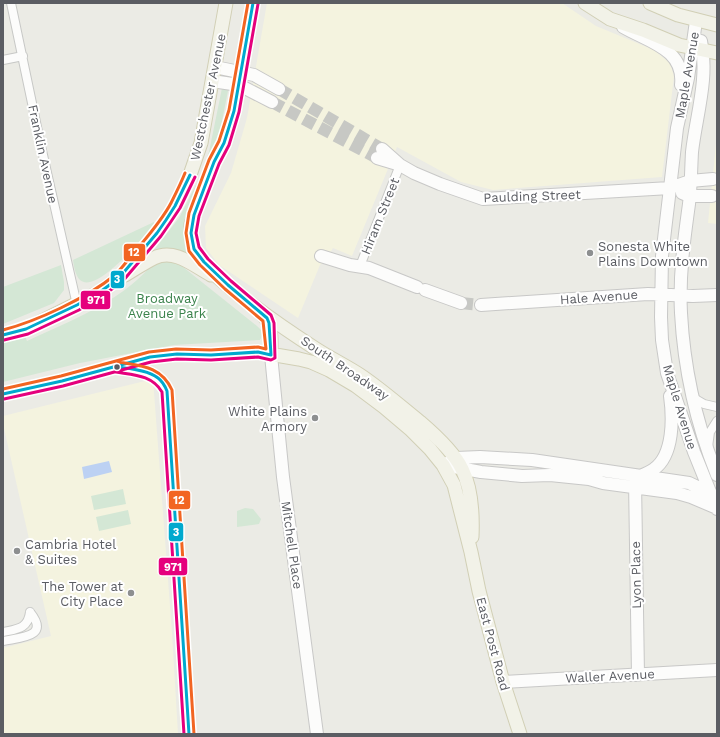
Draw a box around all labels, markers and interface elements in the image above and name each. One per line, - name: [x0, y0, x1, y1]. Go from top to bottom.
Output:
- street label: Maple Avenue: [672, 30, 702, 120]
- street label: Westchester Avenue: [187, 32, 229, 162]
- street label: Franklin Avenue: [25, 103, 61, 205]
- street label: Hiram Street: [358, 175, 402, 257]
- street label: Paulding Street: [483, 187, 581, 205]
- place label: Sonesta White Plains Downtown: [598, 239, 708, 269]
- line badge: 12: [123, 243, 146, 262]
- text: 12: [128, 246, 140, 259]
- marker: Sonesta White Plains Downtown: [585, 248, 595, 258]
- line badge: 3: [110, 270, 125, 289]
- text: 3: [114, 273, 121, 286]
- street label: Hale Avenue: [559, 287, 639, 307]
- line badge: 971: [80, 290, 111, 310]
- park label: Broadway Avenue Park: [128, 291, 207, 321]
- text: 971: [87, 294, 105, 307]
- street label: South Broadway: [298, 333, 392, 403]
- unlabelled marker: [112, 362, 122, 372]
- street label: Maple Avenue: [660, 363, 700, 451]
- place label: White Plains Armory: [228, 404, 307, 434]
- marker: White Plains Armory: [310, 413, 320, 423]
- line badge: 12: [168, 490, 191, 510]
- text: 12: [173, 494, 185, 507]
- street label: Mitchell Place: [278, 500, 306, 590]
- line badge: 3: [168, 522, 184, 542]
- text: 3: [173, 526, 180, 539]
- place label: Cambria Hotel & Suites: [25, 537, 116, 567]
- street label: Lyon Place: [628, 541, 644, 609]
- marker: Cambria Hotel & Suites: [12, 546, 22, 556]
- line badge: 971: [158, 557, 188, 576]
- text: 971: [164, 561, 182, 574]
- place label: The Tower at City Place: [42, 579, 124, 609]
- marker: The Tower at City Place: [126, 588, 136, 598]
- street label: East Post Road: [473, 595, 513, 693]
- street label: Waller Avenue: [565, 666, 655, 686]

